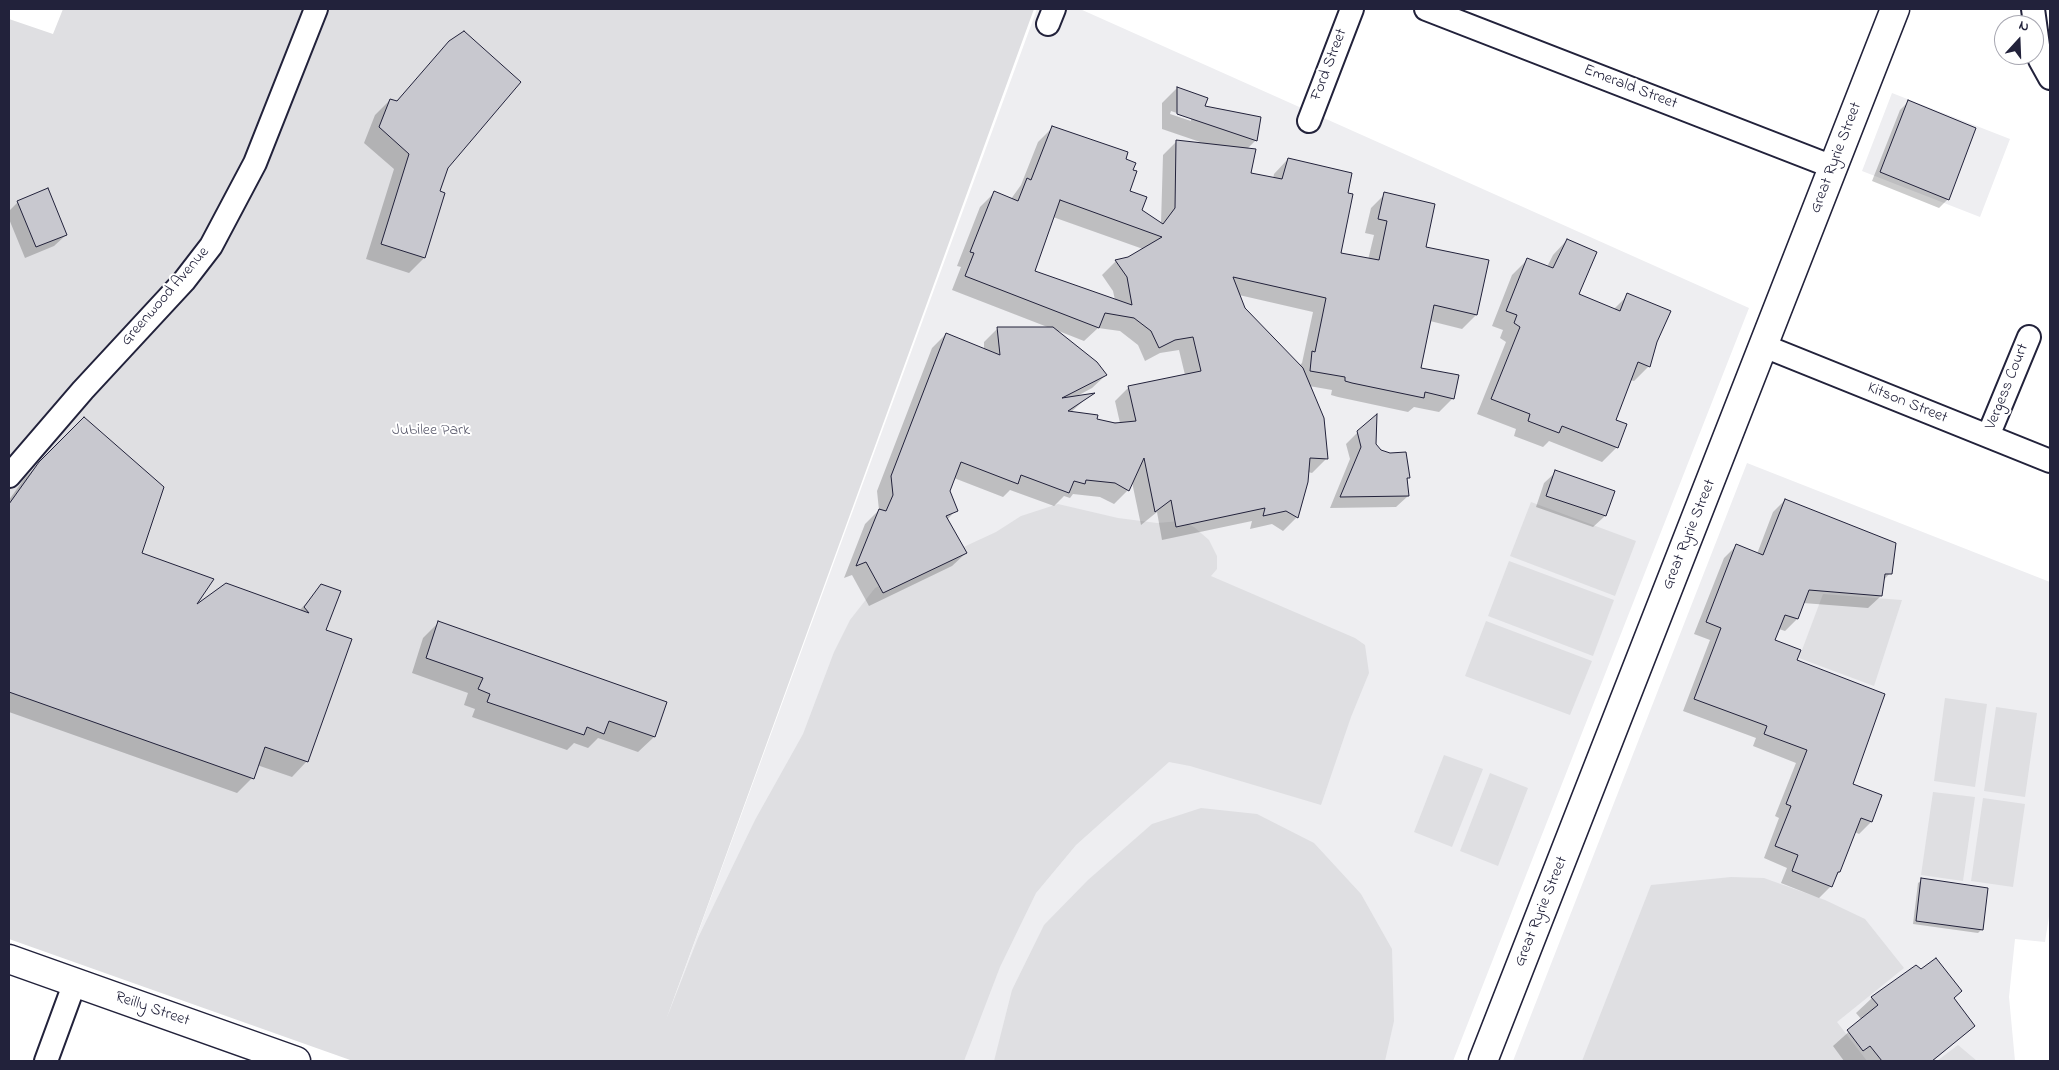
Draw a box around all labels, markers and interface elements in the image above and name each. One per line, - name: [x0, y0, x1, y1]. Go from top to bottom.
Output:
- north arrow: [1994, 15, 2044, 65]
- text: N: [2016, 15, 2032, 38]
- street label: Ford Street: [1308, 26, 1352, 104]
- street label: Emerald Street: [1580, 61, 1680, 115]
- street label: Great Ryrie Street: [1807, 100, 1867, 216]
- street label: Greenwood Avenue: [118, 244, 214, 350]
- street label: Vergess Court: [1982, 341, 2034, 433]
- street label: Kitson Street: [1864, 379, 1950, 429]
- park label: Jubilee Park: [392, 421, 470, 441]
- street label: Great Ryrie Street: [1659, 477, 1721, 593]
- street label: Great Ryrie Street: [1511, 854, 1573, 970]
- street label: Reilly Street: [112, 988, 192, 1032]

